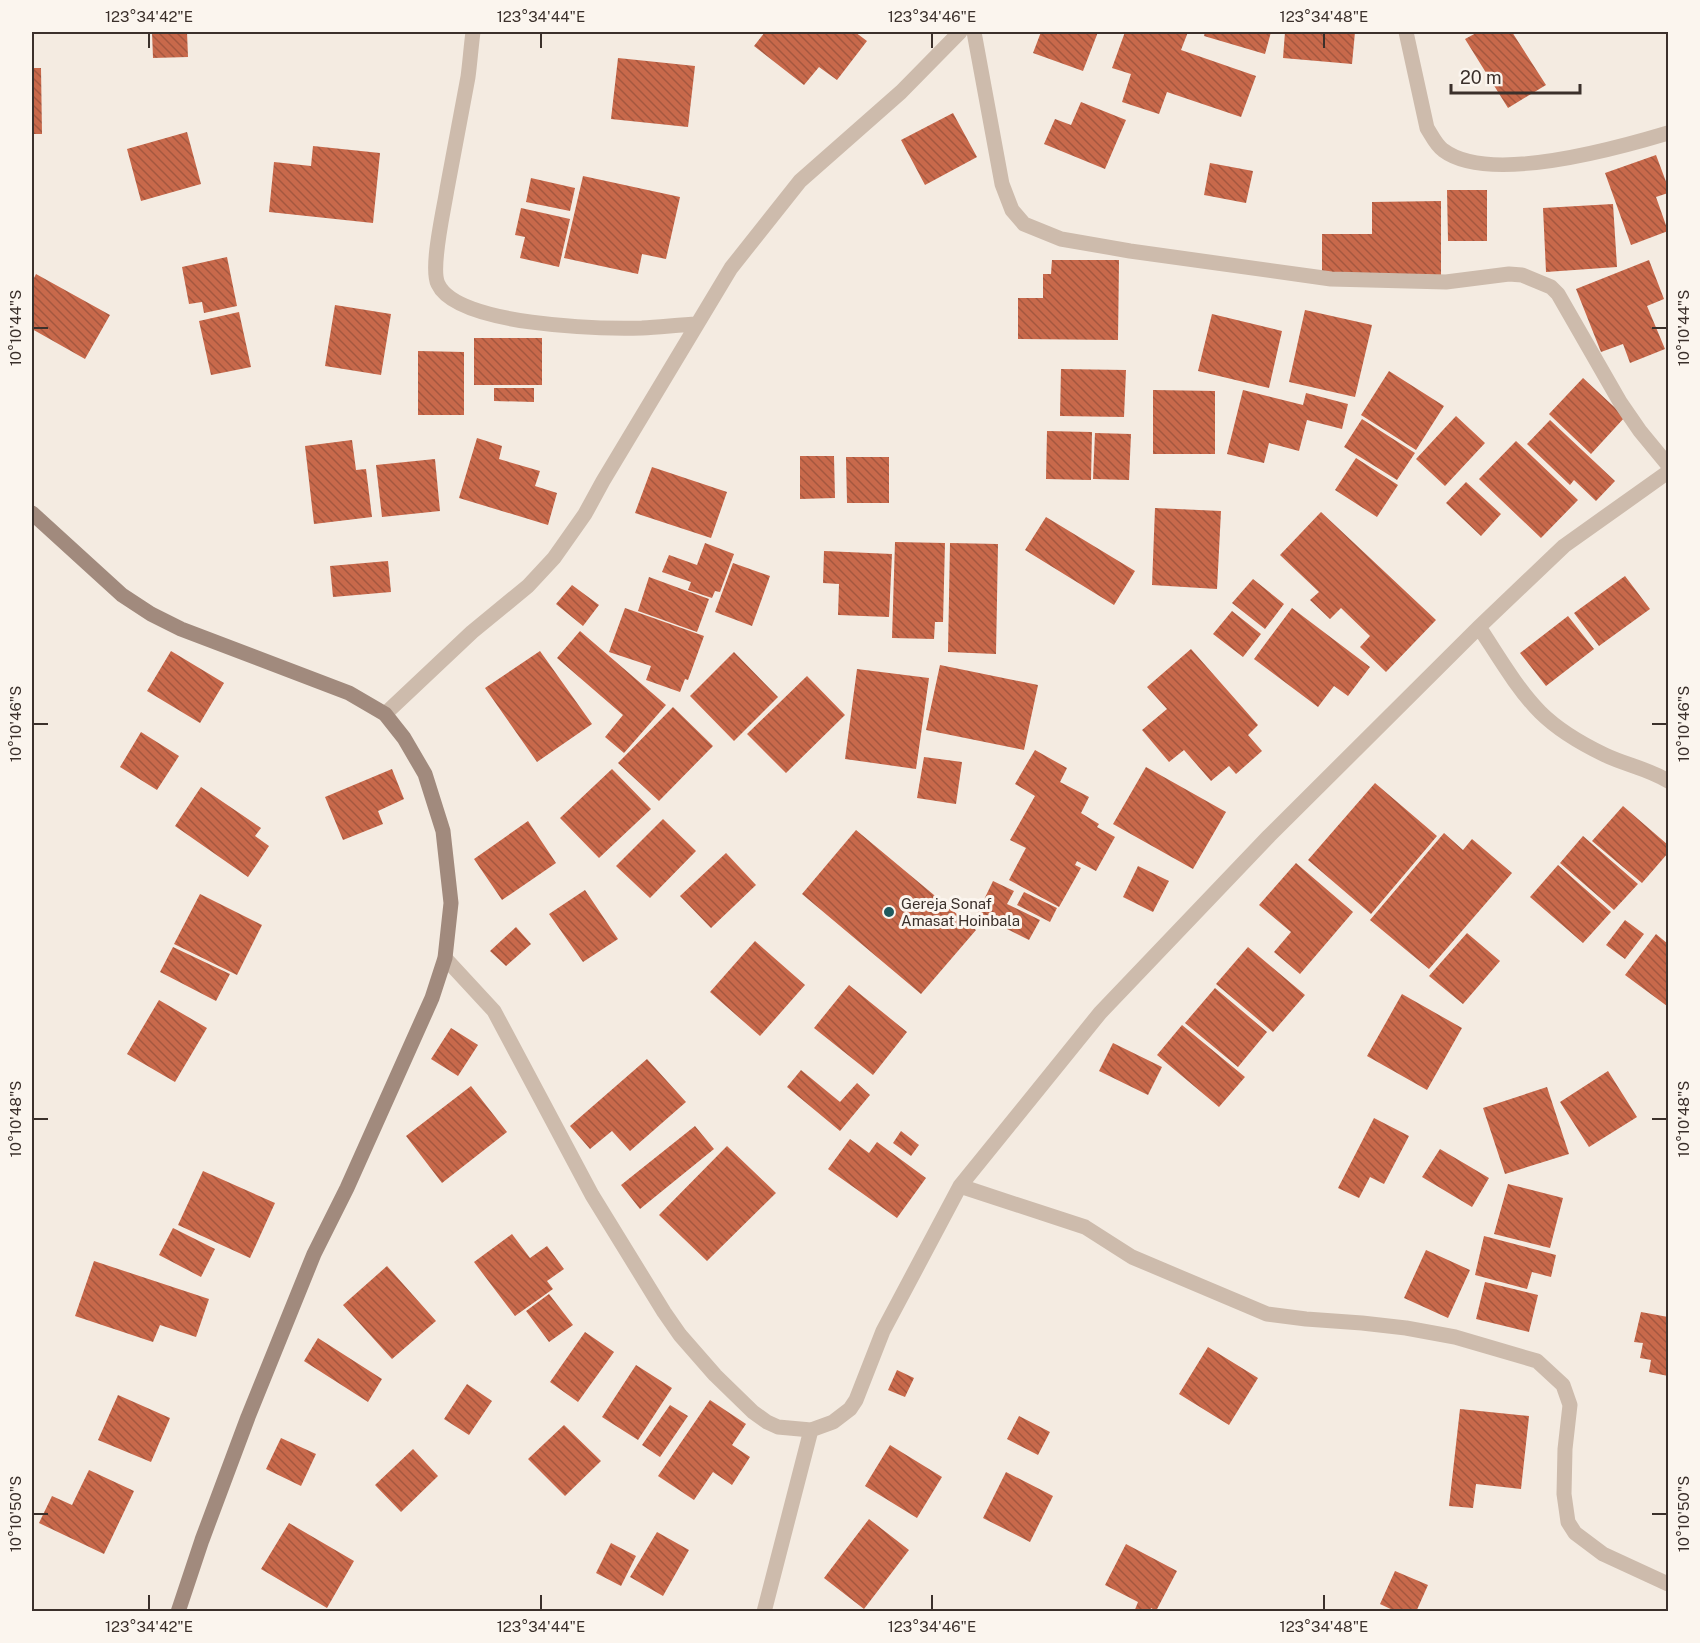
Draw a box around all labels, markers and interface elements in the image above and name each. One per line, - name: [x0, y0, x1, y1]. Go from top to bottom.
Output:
- text: 123°34'42"E: [105, 8, 193, 25]
- text: 123°34'44"E: [497, 8, 585, 25]
- text: 123°34'46"E: [888, 8, 976, 25]
- text: 123°34'48"E: [1280, 8, 1368, 25]
- scale bar: [1451, 57, 1580, 95]
- text: 20 m: [1460, 67, 1502, 88]
- text: 10°10'44"S: [7, 290, 24, 366]
- text: 10°10'44"S: [1675, 290, 1692, 366]
- text: 10°10'46"S: [7, 686, 24, 762]
- text: 10°10'46"S: [1675, 686, 1692, 762]
- place label: Gereja Sonaf Amasat Hoinbala: [901, 895, 1020, 929]
- marker: Gereja Sonaf Amasat Hoinbala: [882, 905, 896, 919]
- text: 10°10'48"S: [7, 1081, 24, 1157]
- text: 10°10'48"S: [1675, 1081, 1692, 1157]
- text: 10°10'50"S: [7, 1476, 24, 1552]
- text: 10°10'50"S: [1675, 1476, 1692, 1552]
- text: 123°34'42"E: [105, 1618, 193, 1635]
- text: 123°34'44"E: [497, 1618, 585, 1635]
- text: 123°34'46"E: [888, 1618, 976, 1635]
- text: 123°34'48"E: [1280, 1618, 1368, 1635]

